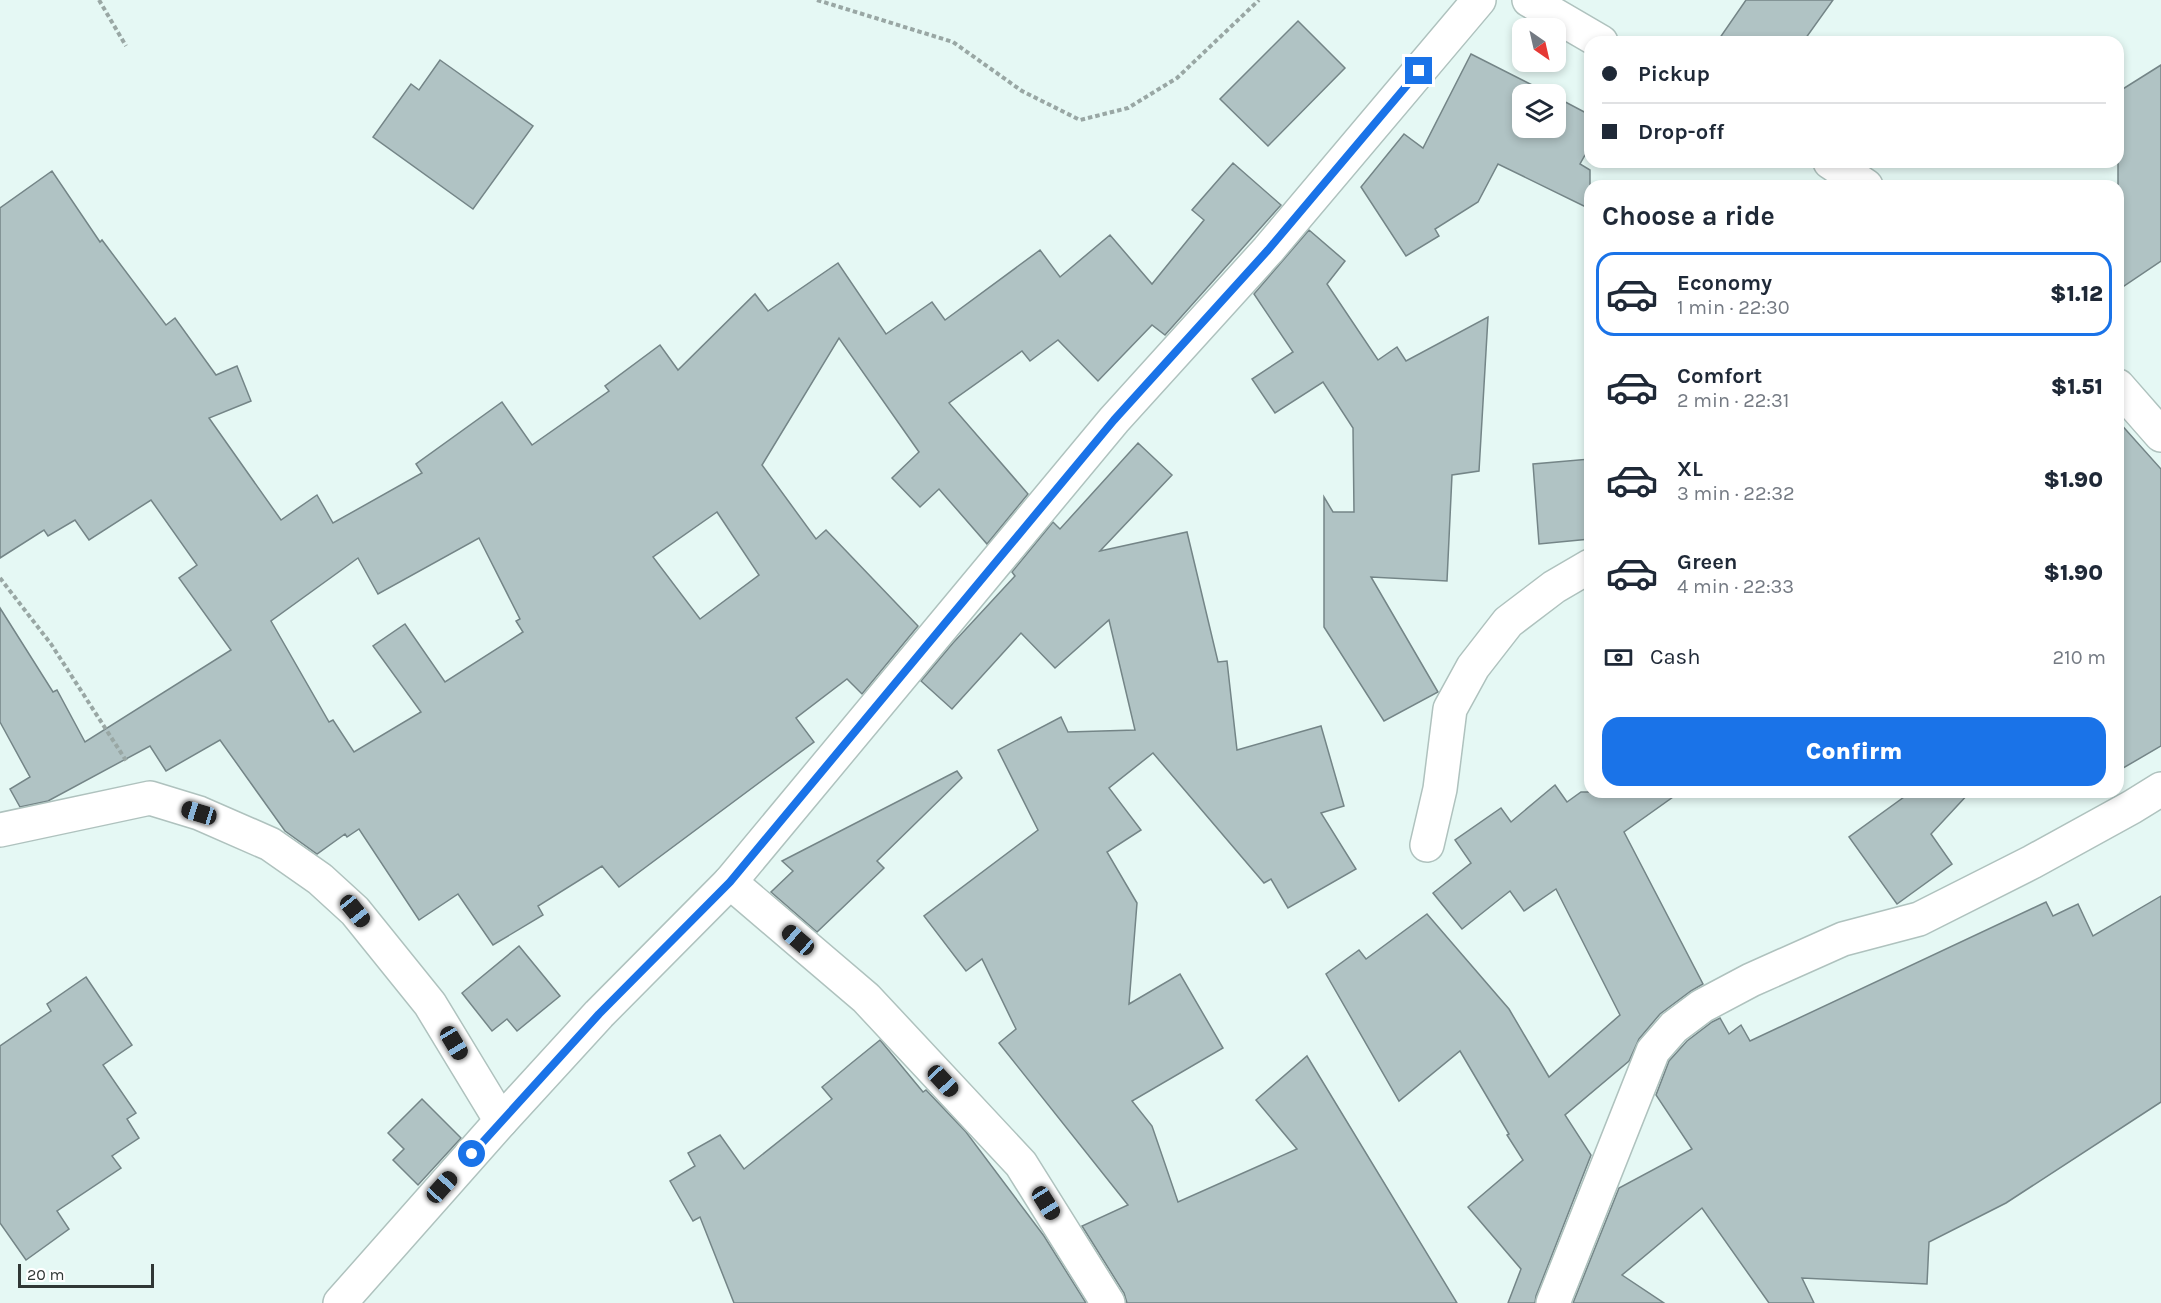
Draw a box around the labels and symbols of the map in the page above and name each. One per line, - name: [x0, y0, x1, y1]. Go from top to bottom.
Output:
- north arrow: [1512, 18, 1566, 72]
- route end: [1405, 57, 1432, 84]
- car: [179, 799, 219, 827]
- car: [337, 891, 373, 931]
- car: [779, 921, 817, 959]
- car: [437, 1023, 471, 1063]
- car: [924, 1062, 962, 1100]
- route start: [458, 1140, 485, 1167]
- car: [423, 1168, 461, 1206]
- car: [1029, 1183, 1063, 1223]
- scale bar: [18, 1261, 154, 1288]

